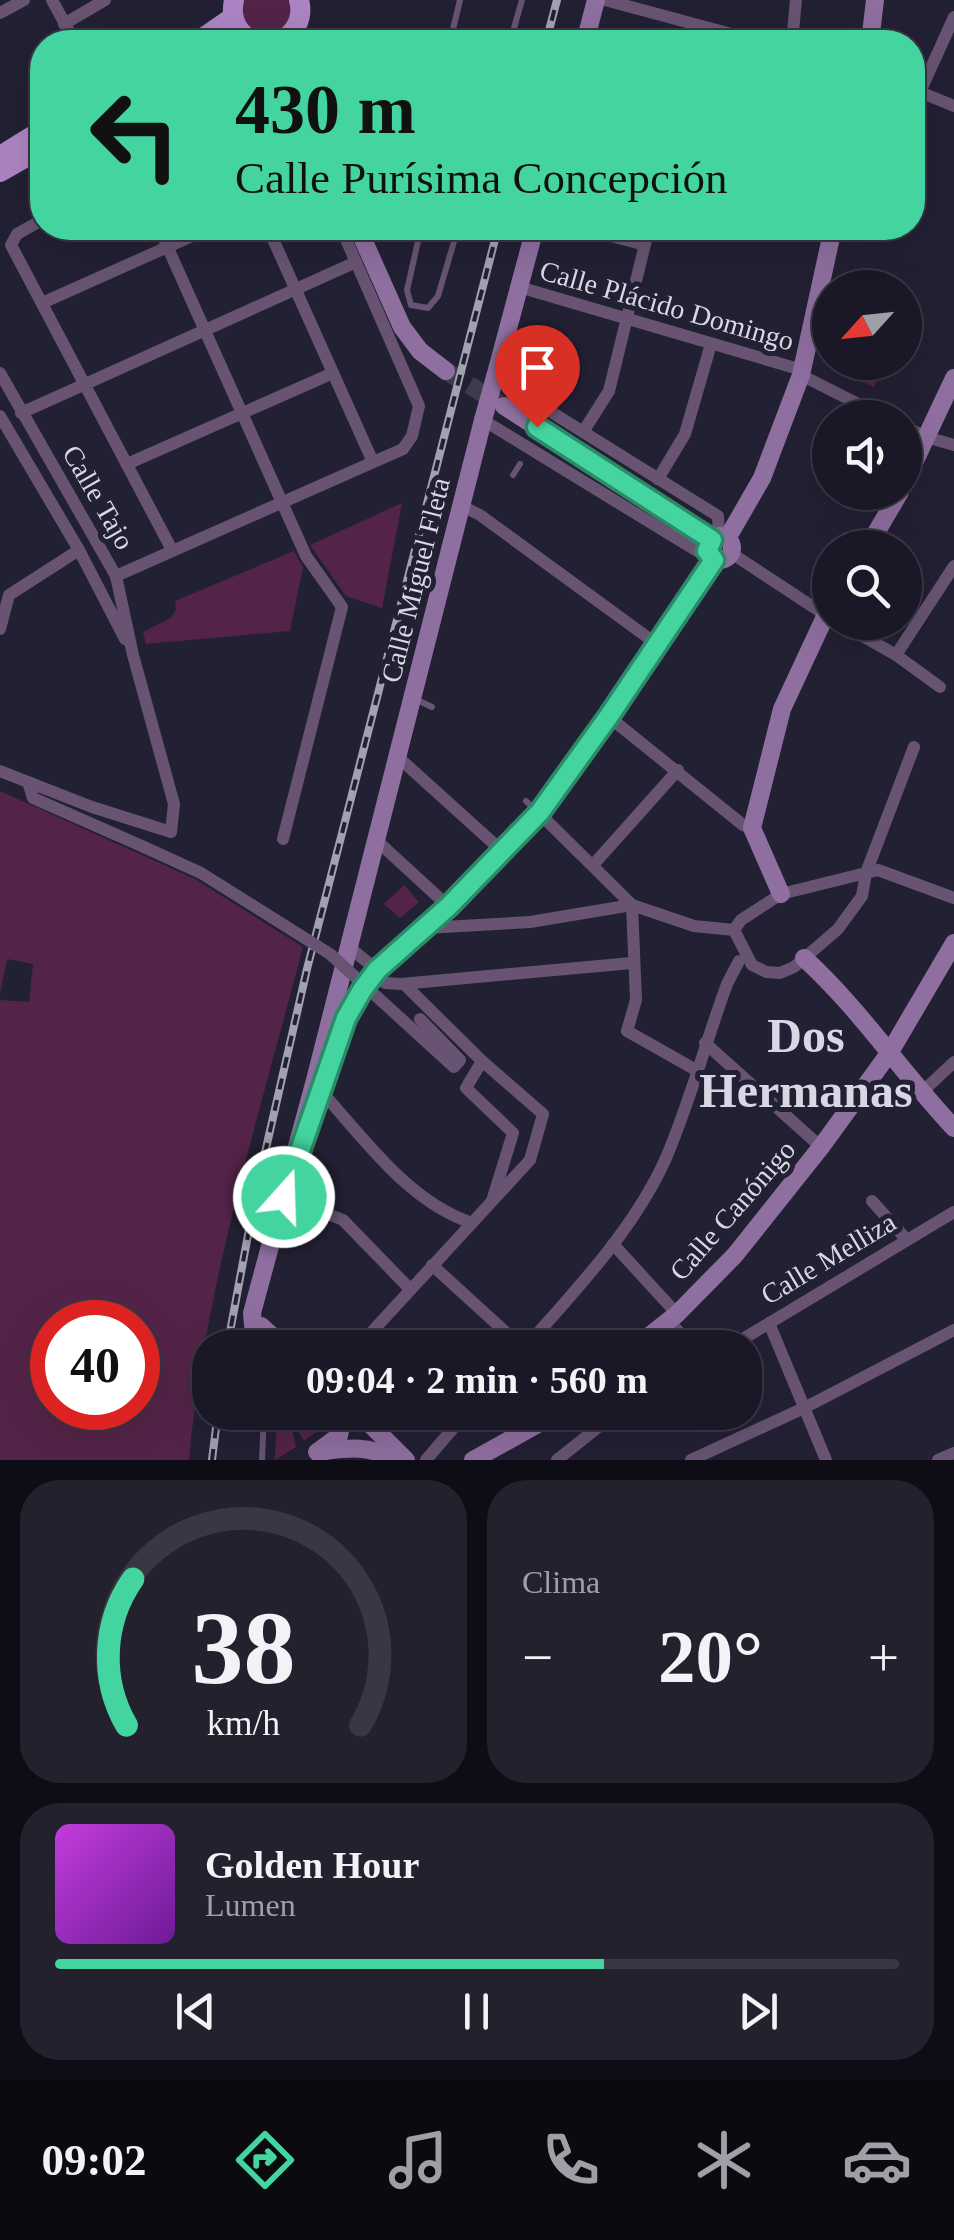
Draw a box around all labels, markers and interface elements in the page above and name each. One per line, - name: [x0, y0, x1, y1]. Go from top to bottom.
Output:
- icon: left: [70, 70, 200, 200]
- text: 430 m: [235, 71, 416, 148]
- text: Calle Purísima Concepción: [235, 153, 727, 203]
- street label: Calle Plácido Domingo: [536, 254, 797, 357]
- north arrow: [812, 270, 922, 380]
- map controls: [812, 270, 922, 640]
- pin: [495, 325, 580, 428]
- icon: arrive: [510, 340, 565, 395]
- button: sound: [812, 400, 922, 510]
- street label: Calle Tajo: [56, 440, 141, 555]
- street label: Calle Miguel Fleta: [375, 474, 456, 686]
- button: search: [812, 530, 922, 640]
- district label: Dos Hermanas: [699, 1009, 913, 1117]
- street label: Calle Canónigo: [663, 1134, 801, 1287]
- position arrow: [232, 1145, 336, 1249]
- street label: Calle Melliza: [755, 1206, 902, 1311]
- speed limit sign: 40: [30, 1300, 160, 1430]
- text: 09:04 · 2 min · 560 m: [306, 1359, 648, 1401]
- text: Clima: [522, 1564, 600, 1600]
- text: 38: [192, 1590, 296, 1705]
- text: 20°: [658, 1615, 763, 1698]
- text: −: [522, 1627, 553, 1688]
- text: +: [868, 1627, 899, 1688]
- text: km/h: [207, 1703, 280, 1743]
- text: Golden Hour: [205, 1844, 419, 1886]
- text: Lumen: [205, 1887, 296, 1923]
- icon: previous: [168, 1984, 223, 2039]
- icon: pause: [449, 1984, 504, 2039]
- icon: next: [731, 1984, 786, 2039]
- icon: directions: [230, 2125, 300, 2195]
- icon: music: [383, 2125, 453, 2195]
- icon: phone: [536, 2125, 606, 2195]
- icon: climate: [689, 2125, 759, 2195]
- icon: car: [842, 2125, 912, 2195]
- text: 09:02: [42, 2135, 147, 2185]

